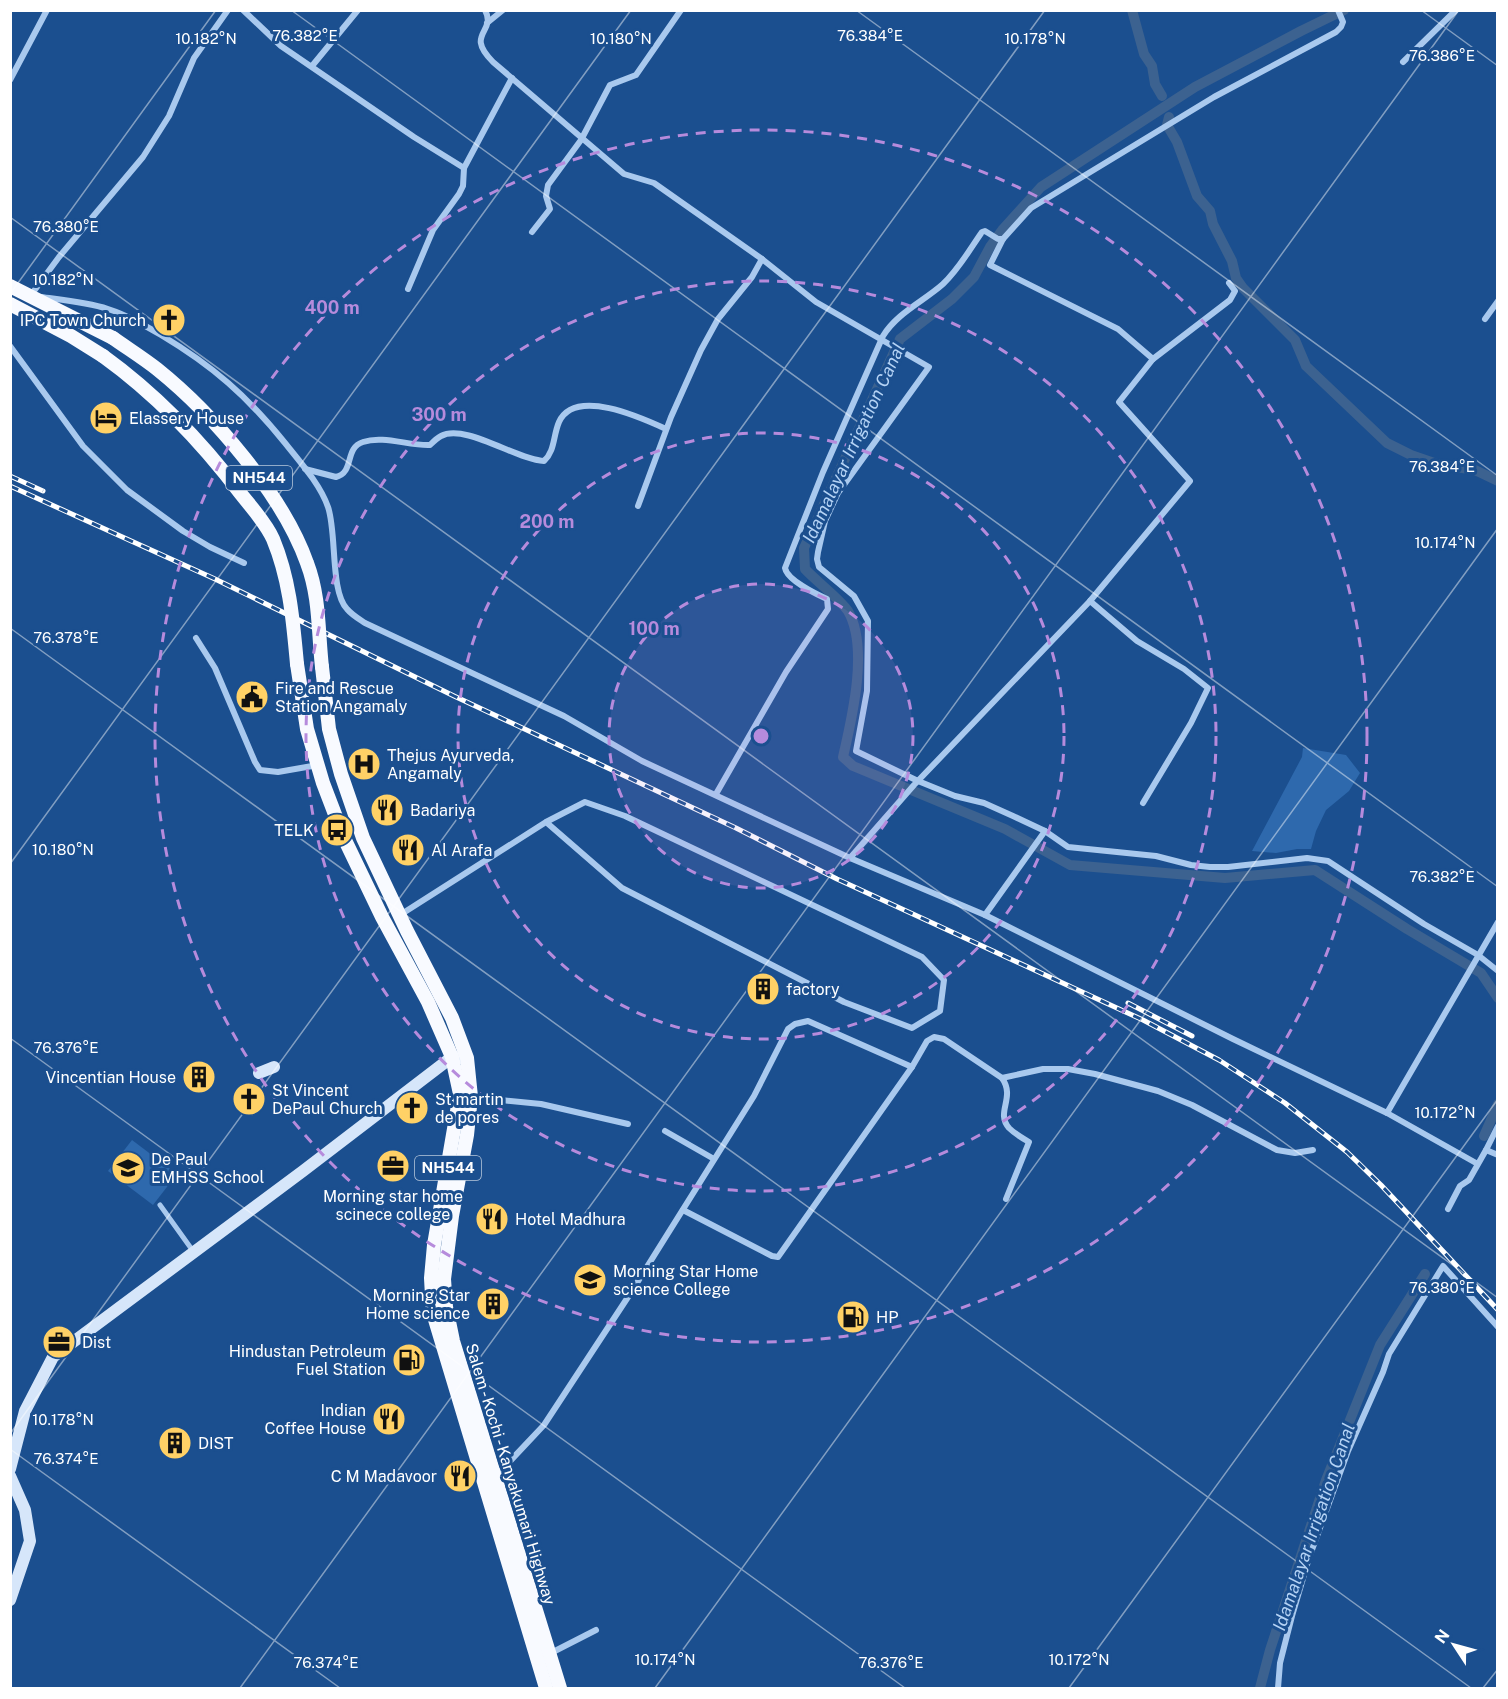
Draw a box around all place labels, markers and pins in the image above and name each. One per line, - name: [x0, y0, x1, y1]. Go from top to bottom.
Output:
- church icon: IPC Town Church: [151, 302, 187, 338]
- place label: IPC Town Church: [20, 311, 146, 330]
- hotel icon: Elassery House: [88, 400, 124, 436]
- place label: Elassery House: [129, 409, 244, 428]
- public building icon: Fire and Rescue Station Angamaly: [234, 679, 270, 715]
- place label: Fire and Rescue Station Angamaly: [275, 679, 408, 716]
- centre of rings: [751, 726, 771, 746]
- hospital icon: Thejus Ayurveda, Angamaly: [346, 746, 382, 782]
- place label: Thejus Ayurveda, Angamaly: [387, 746, 514, 783]
- restaurant icon: Badariya: [369, 792, 405, 828]
- place label: Badariya: [410, 801, 475, 820]
- bus stop icon: TELK: [319, 812, 355, 848]
- place label: TELK: [274, 821, 314, 840]
- restaurant icon: Al Arafa: [390, 832, 426, 868]
- place label: Al Arafa: [431, 841, 492, 860]
- building icon: factory: [745, 971, 781, 1007]
- place label: factory: [786, 980, 840, 999]
- building icon: Vincentian House: [181, 1059, 217, 1095]
- place label: Vincentian House: [46, 1068, 176, 1087]
- church icon: St Vincent DePaul Church: [231, 1081, 267, 1117]
- place label: St Vincent DePaul Church: [272, 1081, 383, 1118]
- church icon: St martin de pores: [394, 1090, 430, 1126]
- place label: St martin de pores: [435, 1090, 504, 1127]
- office icon: Morning star home scinece college: [375, 1148, 411, 1184]
- school or university icon: De Paul EMHSS School: [110, 1150, 146, 1186]
- place label: De Paul EMHSS School: [151, 1150, 265, 1187]
- place label: Morning star home scinece college: [323, 1187, 463, 1224]
- restaurant icon: Hotel Madhura: [474, 1201, 510, 1237]
- place label: Hotel Madhura: [515, 1210, 626, 1229]
- school or university icon: Morning Star Home science College: [572, 1262, 608, 1298]
- place label: Morning Star Home science College: [613, 1262, 758, 1299]
- place label: Morning Star Home science: [365, 1286, 470, 1323]
- building icon: Morning Star Home science: [475, 1286, 511, 1322]
- fuel station icon: HP: [835, 1299, 871, 1335]
- place label: HP: [876, 1308, 898, 1327]
- office icon: Dist: [41, 1324, 77, 1360]
- place label: Dist: [82, 1333, 111, 1352]
- place label: Hindustan Petroleum Fuel Station: [229, 1342, 386, 1379]
- fuel station icon: Hindustan Petroleum Fuel Station: [391, 1342, 427, 1378]
- place label: Indian Coffee House: [265, 1401, 366, 1438]
- restaurant icon: Indian Coffee House: [371, 1401, 407, 1437]
- building icon: DIST: [157, 1425, 193, 1461]
- place label: DIST: [198, 1434, 234, 1453]
- restaurant icon: C M Madavoor: [442, 1458, 478, 1494]
- place label: C M Madavoor: [331, 1467, 437, 1486]

